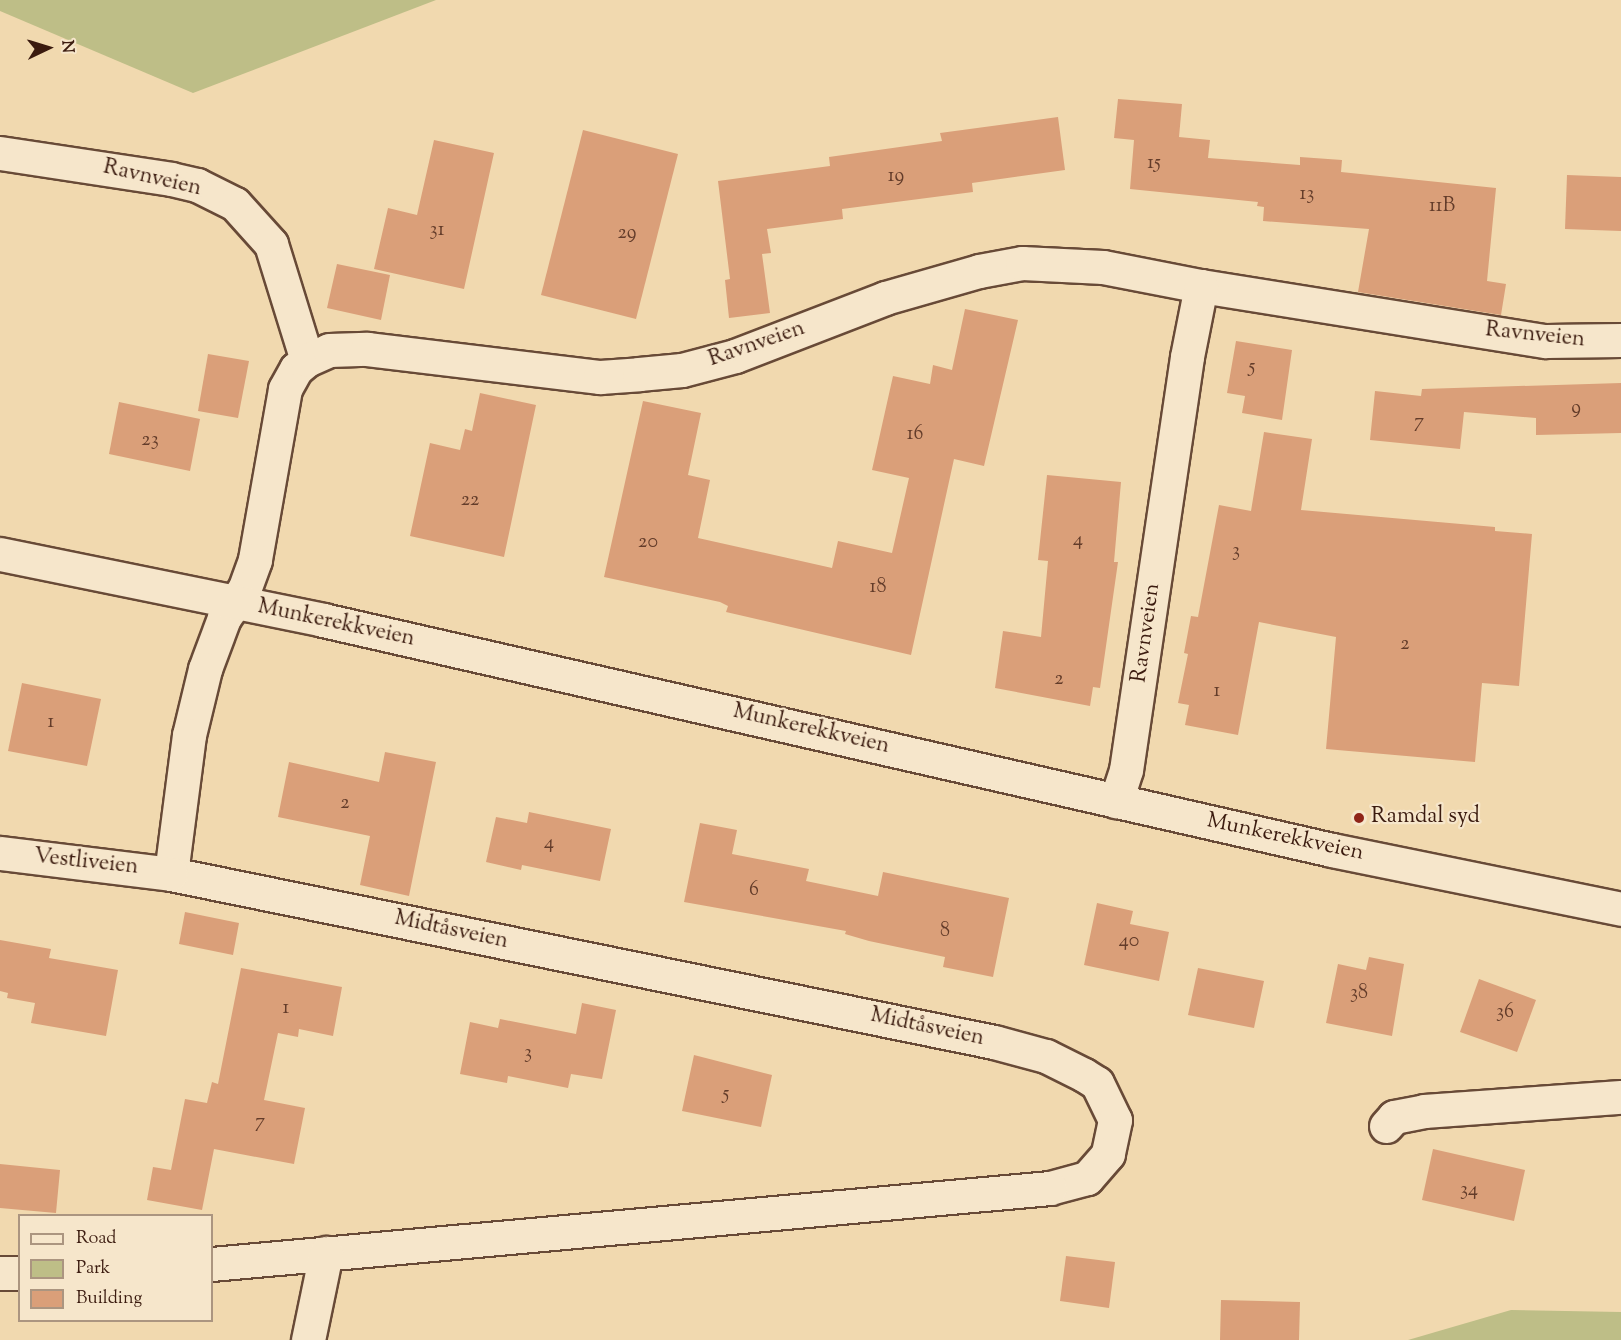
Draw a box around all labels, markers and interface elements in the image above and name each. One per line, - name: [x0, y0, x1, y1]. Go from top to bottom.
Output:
- north arrow: [18, 18, 78, 78]
- text: N: [55, 40, 78, 54]
- house number: 15: [1147, 151, 1161, 175]
- street label: Ravnveien: [100, 155, 204, 203]
- house number: 19: [888, 164, 904, 188]
- house number: 13: [1300, 182, 1314, 206]
- house number: 11B: [1429, 194, 1455, 218]
- house number: 31: [430, 218, 444, 242]
- house number: 29: [617, 221, 637, 245]
- street label: Ravnveien: [705, 316, 809, 374]
- street label: Ravnveien: [1484, 318, 1586, 354]
- house number: 5: [1249, 355, 1255, 379]
- house number: 9: [1571, 396, 1581, 420]
- house number: 7: [1414, 410, 1424, 434]
- house number: 16: [907, 422, 923, 446]
- house number: 23: [141, 428, 159, 452]
- house number: 22: [461, 488, 479, 512]
- house number: 4: [1073, 528, 1083, 552]
- house number: 20: [638, 530, 658, 554]
- house number: 3: [1232, 539, 1240, 563]
- house number: 18: [870, 575, 886, 599]
- street label: Ravnveien: [1127, 582, 1167, 684]
- street label: Munkerekkveien: [255, 594, 417, 654]
- house number: 2: [1400, 632, 1410, 656]
- house number: 2: [1054, 667, 1064, 691]
- house number: 1: [1214, 679, 1220, 703]
- street label: Munkerekkveien: [730, 699, 892, 761]
- house number: 1: [48, 710, 54, 734]
- house number: 2: [340, 791, 350, 815]
- place label: Ramdal syd: [1371, 805, 1480, 831]
- street label: Munkerekkveien: [1204, 808, 1366, 868]
- marker: Ramdal syd: [1352, 811, 1366, 825]
- house number: 4: [544, 831, 554, 855]
- street label: Vestliveien: [33, 844, 139, 882]
- house number: 6: [749, 878, 759, 902]
- street label: Midtåsveien: [392, 906, 510, 956]
- house number: 8: [940, 919, 950, 943]
- house number: 40: [1119, 929, 1139, 953]
- house number: 38: [1350, 981, 1368, 1005]
- house number: 1: [283, 996, 289, 1020]
- house number: 36: [1496, 1000, 1514, 1024]
- street label: Midtåsveien: [868, 1003, 986, 1053]
- house number: 3: [524, 1041, 532, 1065]
- house number: 5: [723, 1082, 729, 1106]
- house number: 7: [255, 1110, 265, 1134]
- house number: 34: [1460, 1178, 1478, 1202]
- legend: [18, 1214, 213, 1322]
- text: Road: [76, 1226, 116, 1252]
- text: Park: [76, 1256, 110, 1282]
- text: Building: [76, 1286, 142, 1312]

